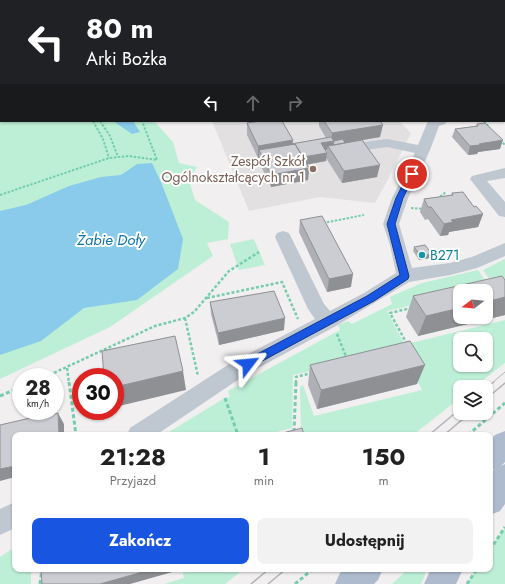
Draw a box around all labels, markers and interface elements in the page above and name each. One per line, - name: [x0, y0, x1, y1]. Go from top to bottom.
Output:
- text: 80 m: [86, 8, 153, 49]
- icon: left: [20, 16, 72, 68]
- text: Arki Bożka: [86, 46, 167, 72]
- icon: left: [200, 92, 222, 114]
- icon: ahead: [242, 92, 264, 114]
- icon: right: [284, 92, 306, 114]
- place label: Zespół Szkół Ogólnokształcących nr 1: [162, 151, 306, 187]
- pin: [395, 157, 429, 191]
- icon: arrive: [401, 163, 423, 185]
- marker: Zespół Szkół Ogólnokształcących nr 1: [308, 164, 318, 174]
- water label: Żabie Doły: [76, 229, 147, 251]
- place label: B271: [430, 245, 459, 265]
- marker: B271: [417, 250, 427, 260]
- north arrow: [453, 284, 493, 324]
- map controls: [453, 284, 493, 420]
- button: search: [453, 332, 493, 372]
- position arrow: [227, 343, 269, 385]
- speed limit sign: 30: [72, 368, 124, 420]
- text: 28: [25, 374, 51, 403]
- button: layers: [453, 380, 493, 420]
- text: km/h: [27, 396, 49, 411]
- text: 21:28: [100, 439, 166, 474]
- text: 1: [258, 439, 270, 474]
- text: 150: [362, 439, 405, 474]
- text: Przyjazd: [110, 471, 156, 490]
- text: min: [254, 471, 274, 490]
- text: m: [378, 471, 389, 490]
- button: Zakończ: [32, 518, 249, 564]
- button: Udostępnij: [257, 518, 473, 564]

